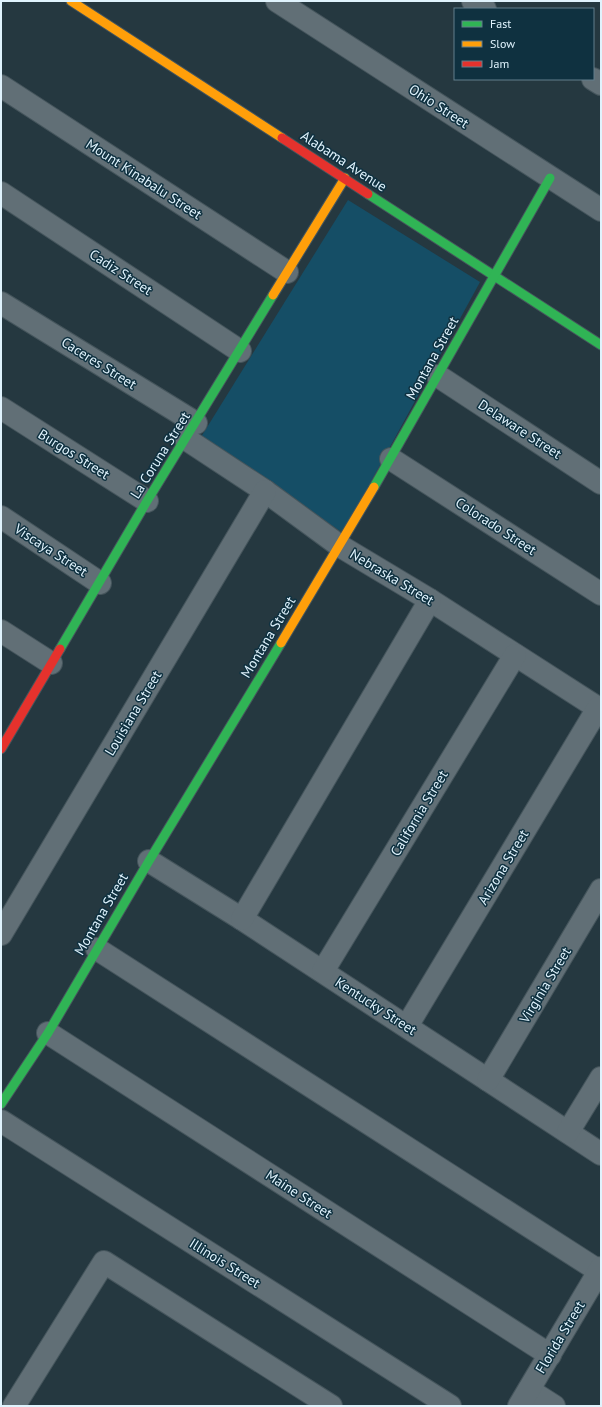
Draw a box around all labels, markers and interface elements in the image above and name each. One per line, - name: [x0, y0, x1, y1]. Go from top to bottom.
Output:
- legend: [454, 8, 594, 80]
- text: Fast: [490, 16, 511, 31]
- text: Slow: [490, 36, 515, 51]
- text: Jam: [489, 56, 509, 71]
- street label: Ohio Street: [406, 80, 473, 132]
- street label: Alabama Avenue: [298, 126, 390, 196]
- street label: Mount Kinabalu Street: [83, 135, 206, 223]
- street label: Cadiz Street: [86, 245, 156, 299]
- street label: Montana Street: [402, 313, 462, 403]
- street label: Caceres Street: [58, 333, 140, 393]
- street label: Delaware Street: [475, 395, 565, 463]
- street label: La Coruna Street: [126, 408, 194, 502]
- street label: Burgos Street: [35, 425, 113, 483]
- street label: Colorado Street: [452, 493, 540, 559]
- street label: Viscaya Street: [10, 519, 91, 581]
- street label: Nebraska Street: [347, 545, 437, 609]
- street label: Montana Street: [237, 593, 300, 681]
- street label: Louisiana Street: [101, 667, 166, 759]
- street label: California Street: [386, 767, 452, 859]
- street label: Arizona Street: [474, 826, 533, 908]
- street label: Montana Street: [70, 869, 132, 958]
- street label: Virginia Street: [515, 943, 575, 1027]
- street label: Kentucky Street: [332, 973, 420, 1039]
- street label: Maine Street: [262, 1166, 336, 1222]
- street label: Illinois Street: [186, 1234, 264, 1292]
- street label: Florida Street: [531, 1297, 589, 1376]

